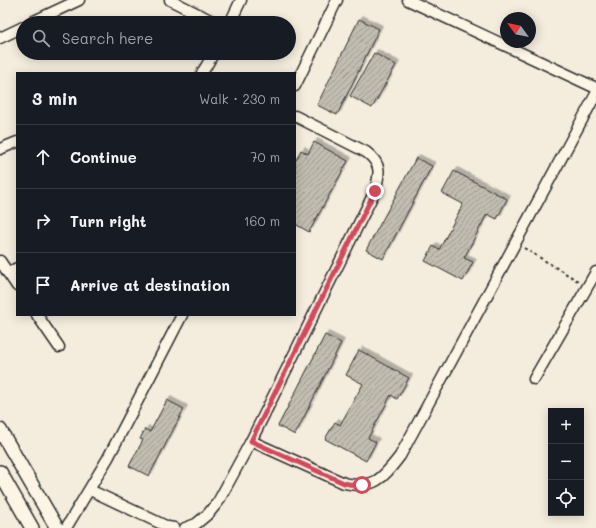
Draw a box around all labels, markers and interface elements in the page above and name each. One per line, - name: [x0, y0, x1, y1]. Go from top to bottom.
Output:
- north arrow: [500, 12, 536, 48]
- search box: [16, 16, 296, 60]
- icon: search: [30, 27, 52, 49]
- text: Search here: [62, 28, 153, 48]
- text: 3 min: [32, 87, 77, 109]
- text: Walk · 230 m: [199, 90, 280, 107]
- icon: ahead: [32, 146, 54, 168]
- text: Continue: [70, 147, 137, 167]
- text: 70 m: [250, 148, 280, 165]
- route end: [366, 182, 384, 200]
- icon: right: [32, 210, 54, 232]
- text: Turn right: [70, 211, 147, 231]
- text: 160 m: [244, 212, 280, 229]
- icon: arrive: [32, 274, 54, 296]
- text: Arrive at destination: [70, 275, 230, 295]
- map controls: [548, 408, 584, 516]
- button: +: [548, 408, 584, 444]
- button: −: [548, 444, 584, 480]
- route start: [353, 476, 371, 494]
- button: locate: [548, 480, 584, 516]

